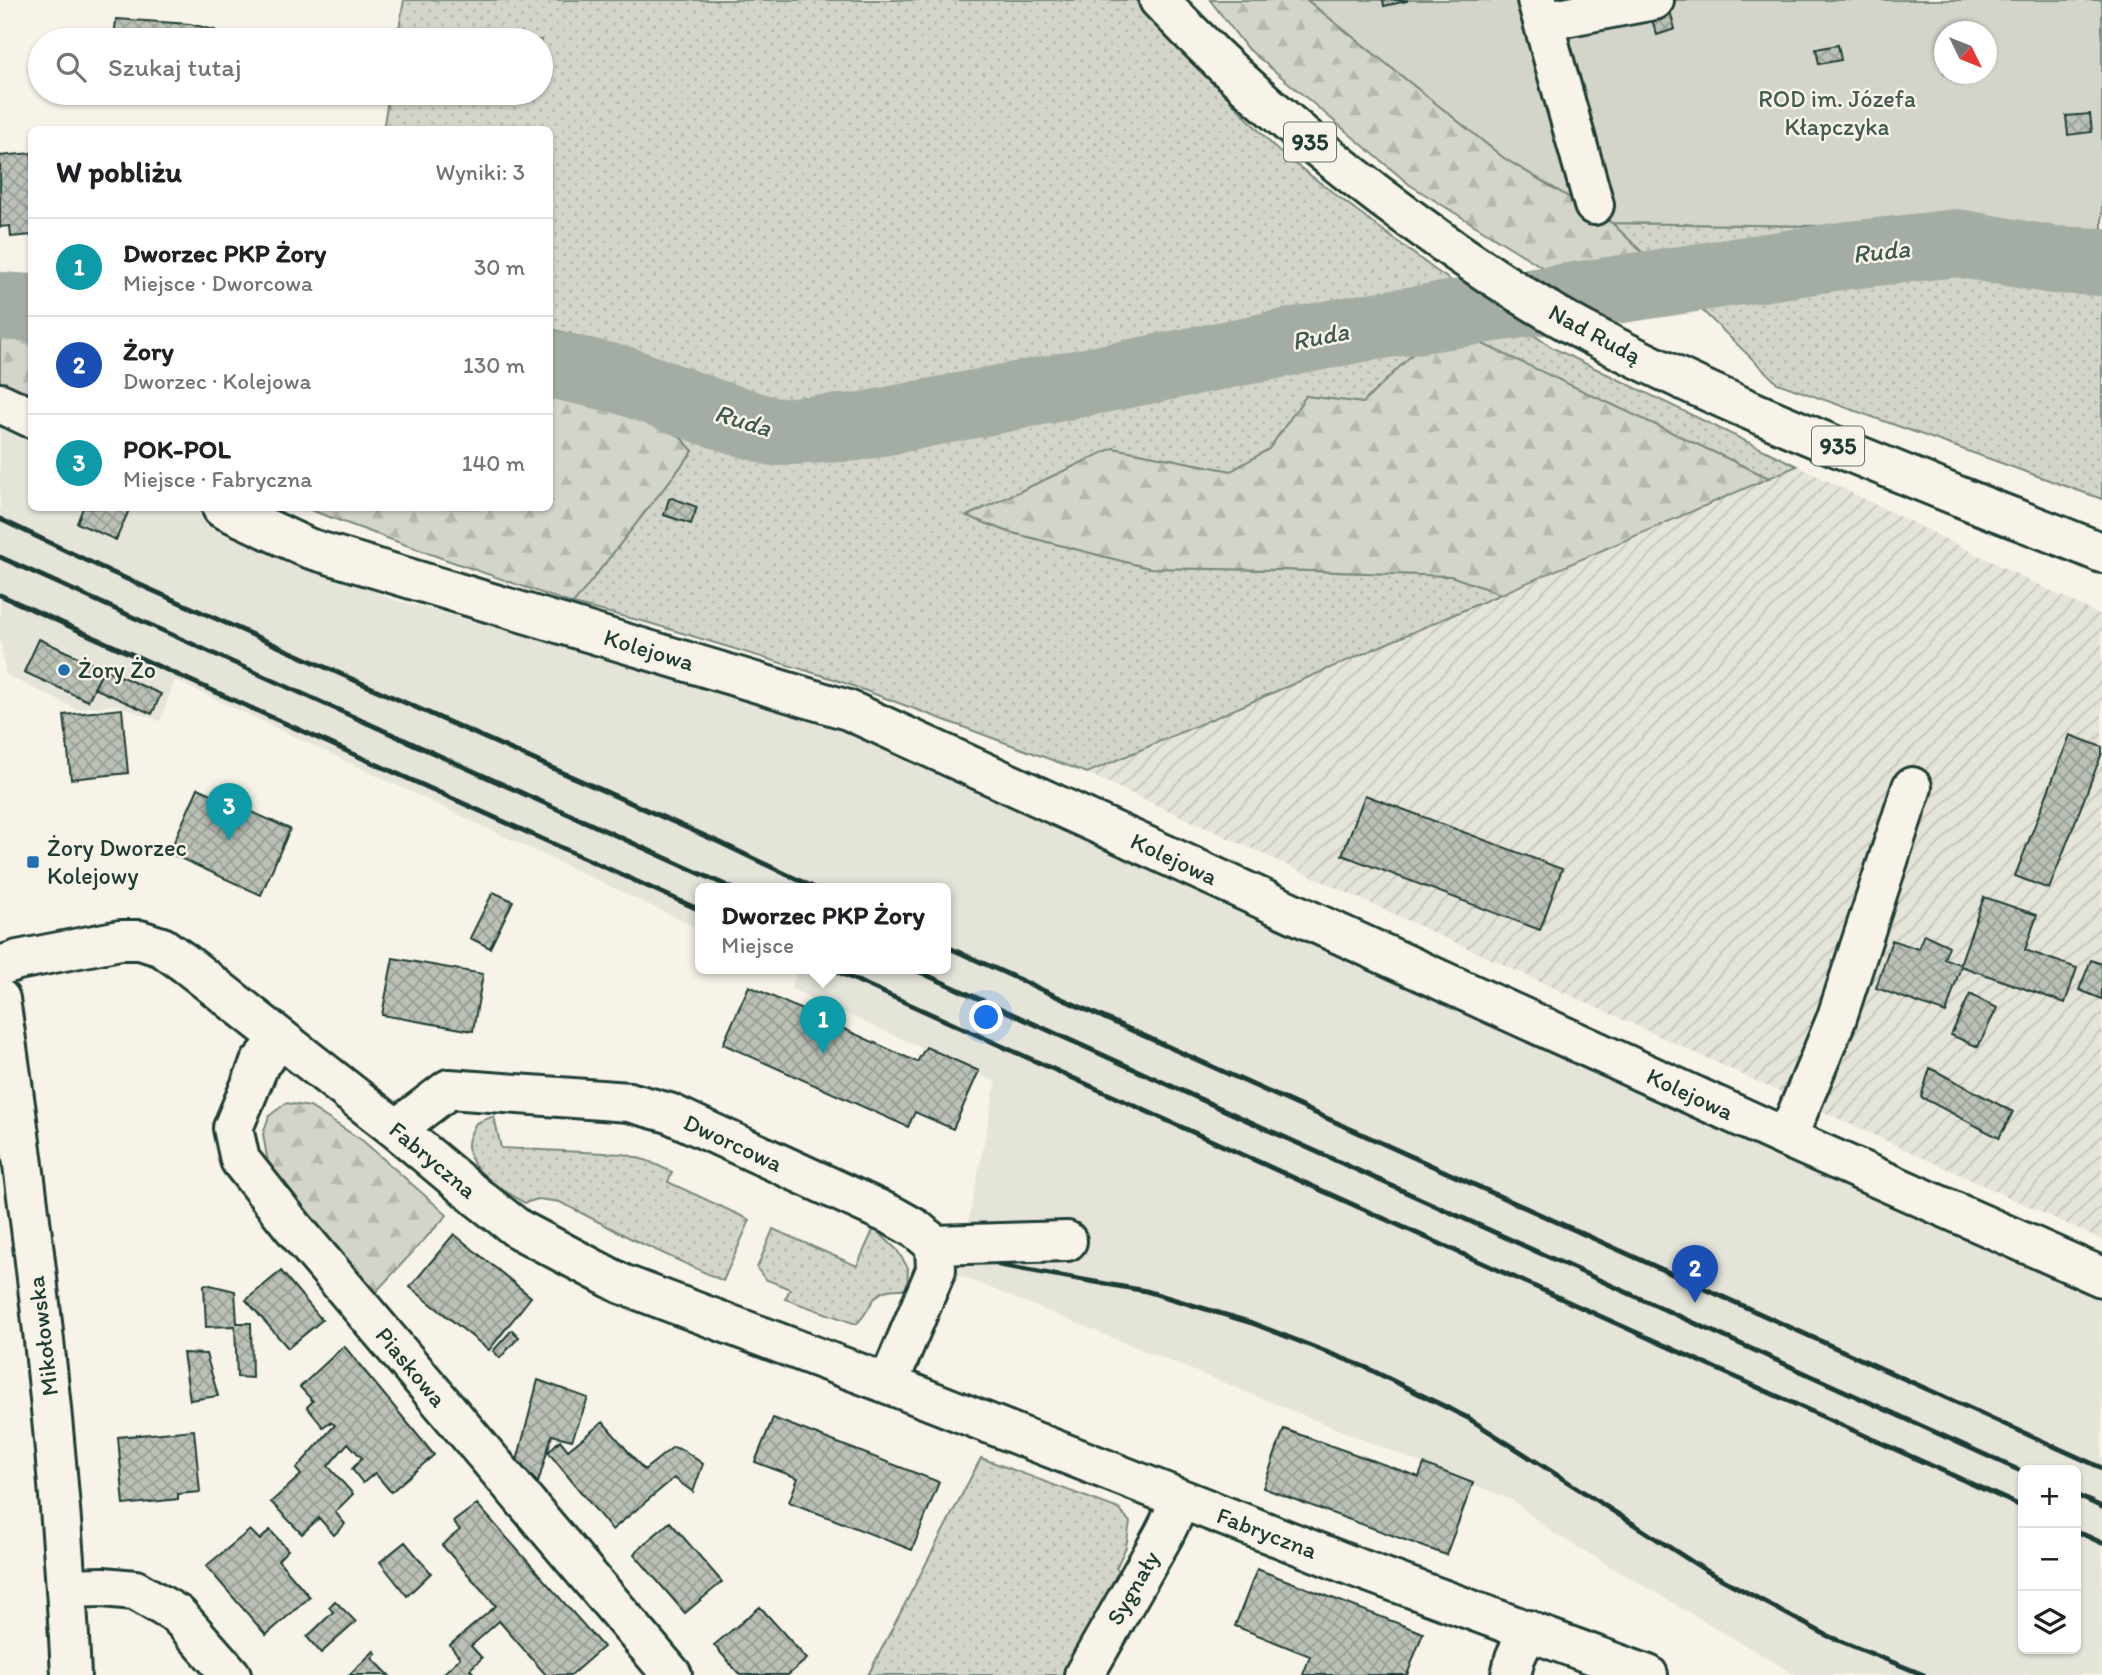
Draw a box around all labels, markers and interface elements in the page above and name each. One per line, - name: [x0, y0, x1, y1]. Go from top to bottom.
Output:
- north arrow: [1934, 21, 1997, 84]
- search box: [28, 28, 553, 105]
- icon: search: [52, 48, 90, 86]
- text: Szukaj tutaj: [108, 51, 241, 83]
- park label: ROD im. Józefa Kłapczyka: [1758, 84, 1916, 141]
- road number: 935: [1284, 122, 1336, 162]
- text: W pobliżu: [56, 153, 182, 190]
- text: Wyniki: 3: [435, 158, 525, 186]
- water label: Ruda: [1851, 232, 1912, 270]
- text: Dworzec PKP Żory: [123, 237, 326, 269]
- text: 1: [74, 253, 84, 281]
- text: 30 m: [474, 253, 525, 281]
- text: Miejsce · Dworcowa: [123, 269, 313, 297]
- street label: Nad Rudą: [1544, 297, 1647, 370]
- water label: Ruda: [1289, 315, 1352, 357]
- text: Żory: [123, 335, 174, 367]
- text: 2: [73, 351, 85, 379]
- text: 130 m: [463, 351, 525, 379]
- text: Dworzec · Kolejowa: [123, 367, 311, 395]
- water label: Ruda: [711, 396, 776, 444]
- road number: 935: [1812, 426, 1864, 466]
- text: POK-POL: [123, 433, 231, 465]
- text: 3: [73, 449, 85, 477]
- text: 140 m: [462, 449, 525, 477]
- text: Miejsce · Fabryczna: [123, 465, 312, 493]
- street label: Kolejowa: [601, 622, 698, 677]
- place label: Żory Żo: [78, 655, 156, 684]
- marker: Żory Żo: [56, 662, 72, 678]
- pin: 3: [206, 783, 252, 841]
- street label: Kolejowa: [1126, 826, 1223, 891]
- place label: Żory Dworzec Kolejowy: [47, 833, 187, 890]
- marker: Żory Dworzec Kolejowy: [25, 854, 41, 870]
- popup: [695, 883, 951, 974]
- text: Dworzec PKP Żory: [721, 899, 925, 931]
- text: Miejsce: [721, 931, 794, 959]
- pin: 1: [800, 996, 846, 1054]
- your location: [969, 1000, 1003, 1034]
- street label: Kolejowa: [1642, 1061, 1739, 1126]
- street label: Dworcowa: [679, 1107, 788, 1178]
- street label: Fabryczna: [384, 1115, 483, 1205]
- pin: 2: [1672, 1245, 1718, 1303]
- street label: Mikołowska: [21, 1274, 64, 1398]
- street label: Piaskowa: [370, 1321, 454, 1413]
- map controls: [2018, 1465, 2081, 1654]
- button: +: [2018, 1465, 2081, 1528]
- street label: Fabryczna: [1213, 1500, 1322, 1565]
- button: −: [2018, 1528, 2081, 1591]
- street label: Sygnały: [1100, 1545, 1165, 1630]
- button: layers: [2018, 1591, 2081, 1654]

